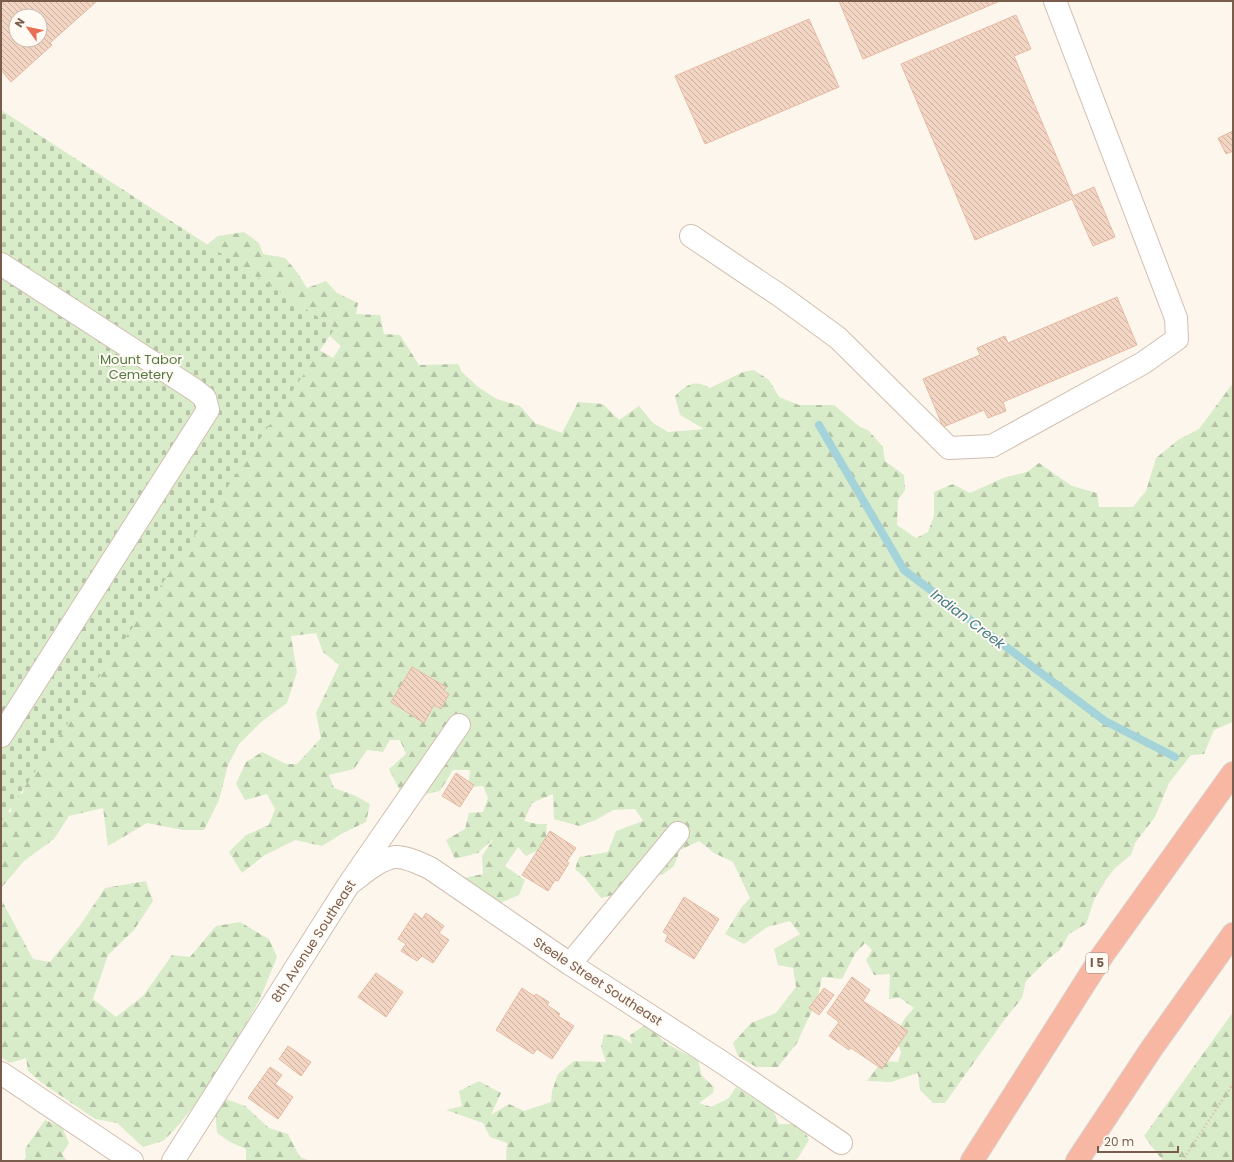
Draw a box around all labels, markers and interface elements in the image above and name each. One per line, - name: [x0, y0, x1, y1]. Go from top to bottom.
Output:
- north arrow: [8, 8, 48, 48]
- text: N: [11, 15, 29, 30]
- park label: Mount Tabor Cemetery: [100, 350, 182, 384]
- water label: Indian Creek: [927, 584, 1010, 654]
- street label: 8th Avenue Southeast: [267, 876, 360, 1006]
- street label: Steele Street Southeast: [529, 932, 666, 1030]
- road number: I 5: [1086, 953, 1108, 973]
- scale bar: [1098, 1128, 1178, 1154]
- text: 20 m: [1104, 1133, 1134, 1150]

